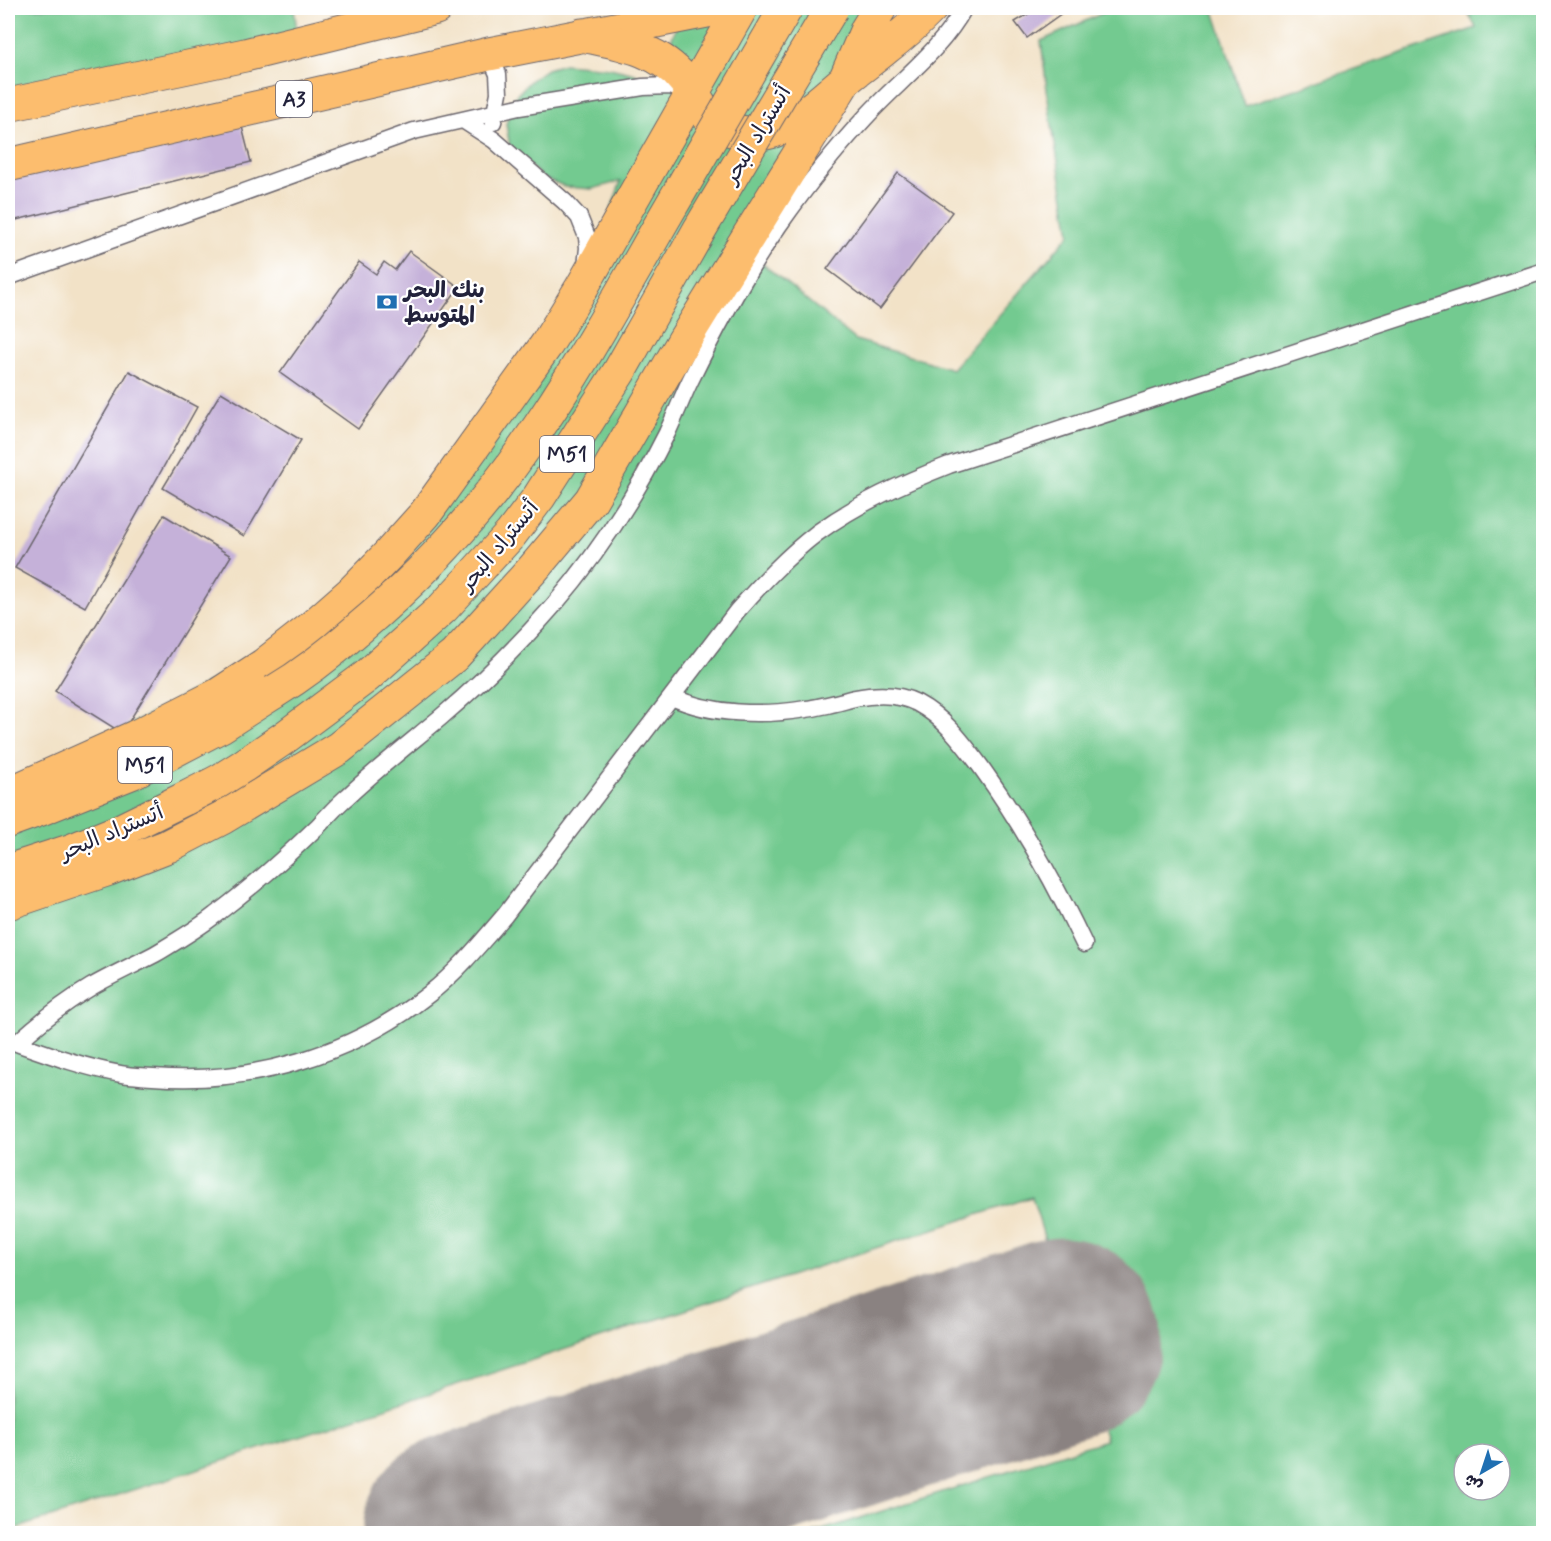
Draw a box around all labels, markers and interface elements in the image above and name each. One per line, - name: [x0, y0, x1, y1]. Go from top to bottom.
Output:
- street label: أتستراد البحر: [715, 80, 798, 191]
- road number: A3: [276, 81, 312, 117]
- place label: بنك البحر المتوسط: [402, 277, 485, 330]
- bank icon: بنك البحر المتوسط: [375, 290, 399, 314]
- road number: M51: [540, 436, 594, 472]
- street label: أتستراد البحر: [451, 494, 546, 599]
- road number: M51: [118, 747, 172, 783]
- street label: أتستراد البحر: [53, 797, 169, 868]
- north arrow: [1452, 1442, 1512, 1502]
- text: ش: [1460, 1469, 1487, 1496]

